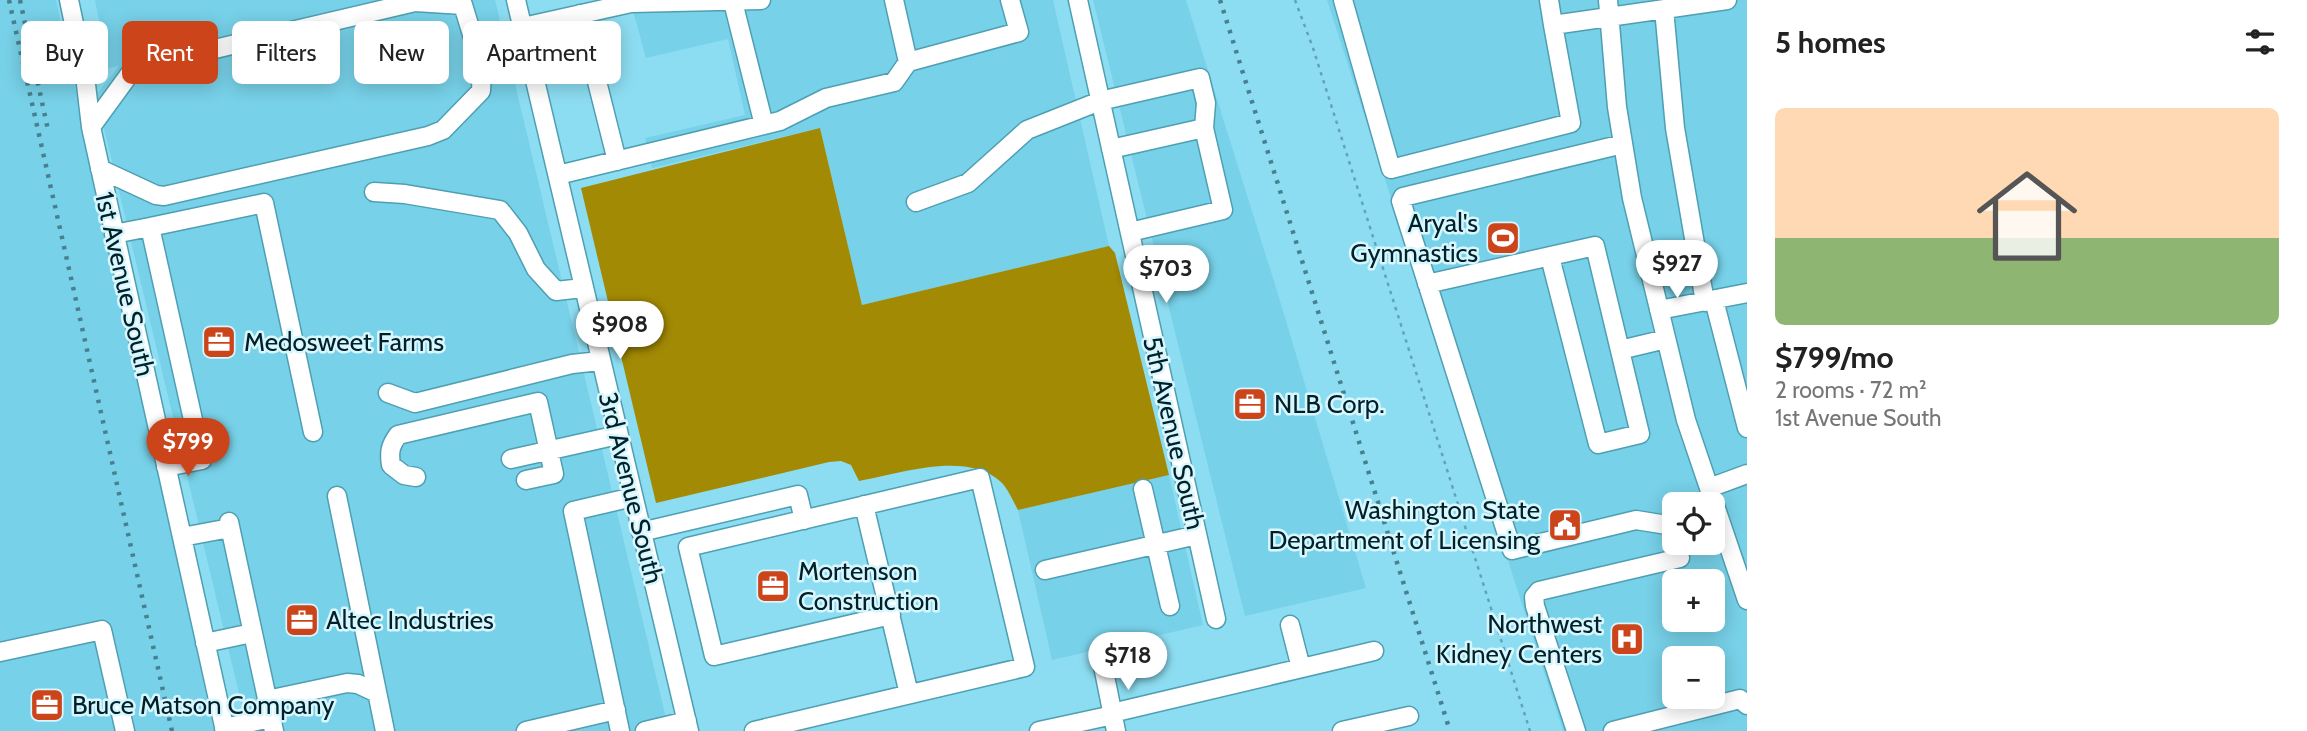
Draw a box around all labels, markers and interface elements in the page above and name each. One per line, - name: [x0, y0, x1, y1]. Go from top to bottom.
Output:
- chip: Buy: [21, 21, 108, 84]
- chip: Rent: [122, 21, 218, 84]
- chip: Filters: [232, 21, 340, 84]
- chip: New: [354, 21, 449, 84]
- chip: Apartment: [463, 21, 621, 84]
- icon: filters: [2241, 23, 2279, 61]
- text: 5 homes: [1775, 24, 1886, 61]
- icon: home: [1964, 153, 2090, 279]
- street label: 1st Avenue South: [88, 189, 162, 379]
- place label: Aryal's Gymnastics: [1350, 207, 1478, 269]
- sports icon: Aryal's Gymnastics: [1484, 219, 1522, 257]
- pin: $927: [1636, 240, 1718, 300]
- pin: $703: [1125, 246, 1207, 305]
- text: $927: [1652, 249, 1702, 277]
- text: $703: [1139, 254, 1193, 282]
- pin: $908: [579, 302, 661, 361]
- text: $908: [592, 310, 648, 338]
- office icon: Medosweet Farms: [200, 323, 238, 361]
- place label: Medosweet Farms: [244, 326, 444, 358]
- street label: 5th Avenue South: [1136, 333, 1212, 533]
- text: $799/mo: [1775, 339, 1894, 376]
- text: 2 rooms · 72 m²: [1775, 376, 1927, 404]
- office icon: NLB Corp.: [1231, 385, 1269, 423]
- place label: NLB Corp.: [1274, 388, 1385, 420]
- street label: 3rd Avenue South: [592, 389, 670, 587]
- text: 1st Avenue South: [1775, 404, 1941, 432]
- pin: $799: [147, 419, 229, 478]
- text: $799: [163, 427, 213, 455]
- map controls: [1662, 492, 1725, 709]
- button: locate: [1662, 492, 1725, 555]
- place label: Washington State Department of Licensing: [1269, 494, 1541, 556]
- public building icon: Washington State Department of Licensing: [1546, 506, 1584, 544]
- place label: Mortenson Construction: [798, 555, 939, 617]
- office icon: Mortenson Construction: [754, 567, 792, 605]
- button: +: [1662, 569, 1725, 632]
- office icon: Altec Industries: [283, 601, 321, 639]
- place label: Altec Industries: [326, 604, 494, 636]
- place label: Northwest Kidney Centers: [1436, 608, 1602, 670]
- hospital icon: Northwest Kidney Centers: [1608, 620, 1646, 658]
- pin: $718: [1087, 632, 1169, 692]
- text: $718: [1104, 641, 1152, 669]
- button: −: [1662, 646, 1725, 709]
- office icon: Bruce Matson Company: [28, 686, 66, 724]
- place label: Bruce Matson Company: [72, 689, 334, 721]

